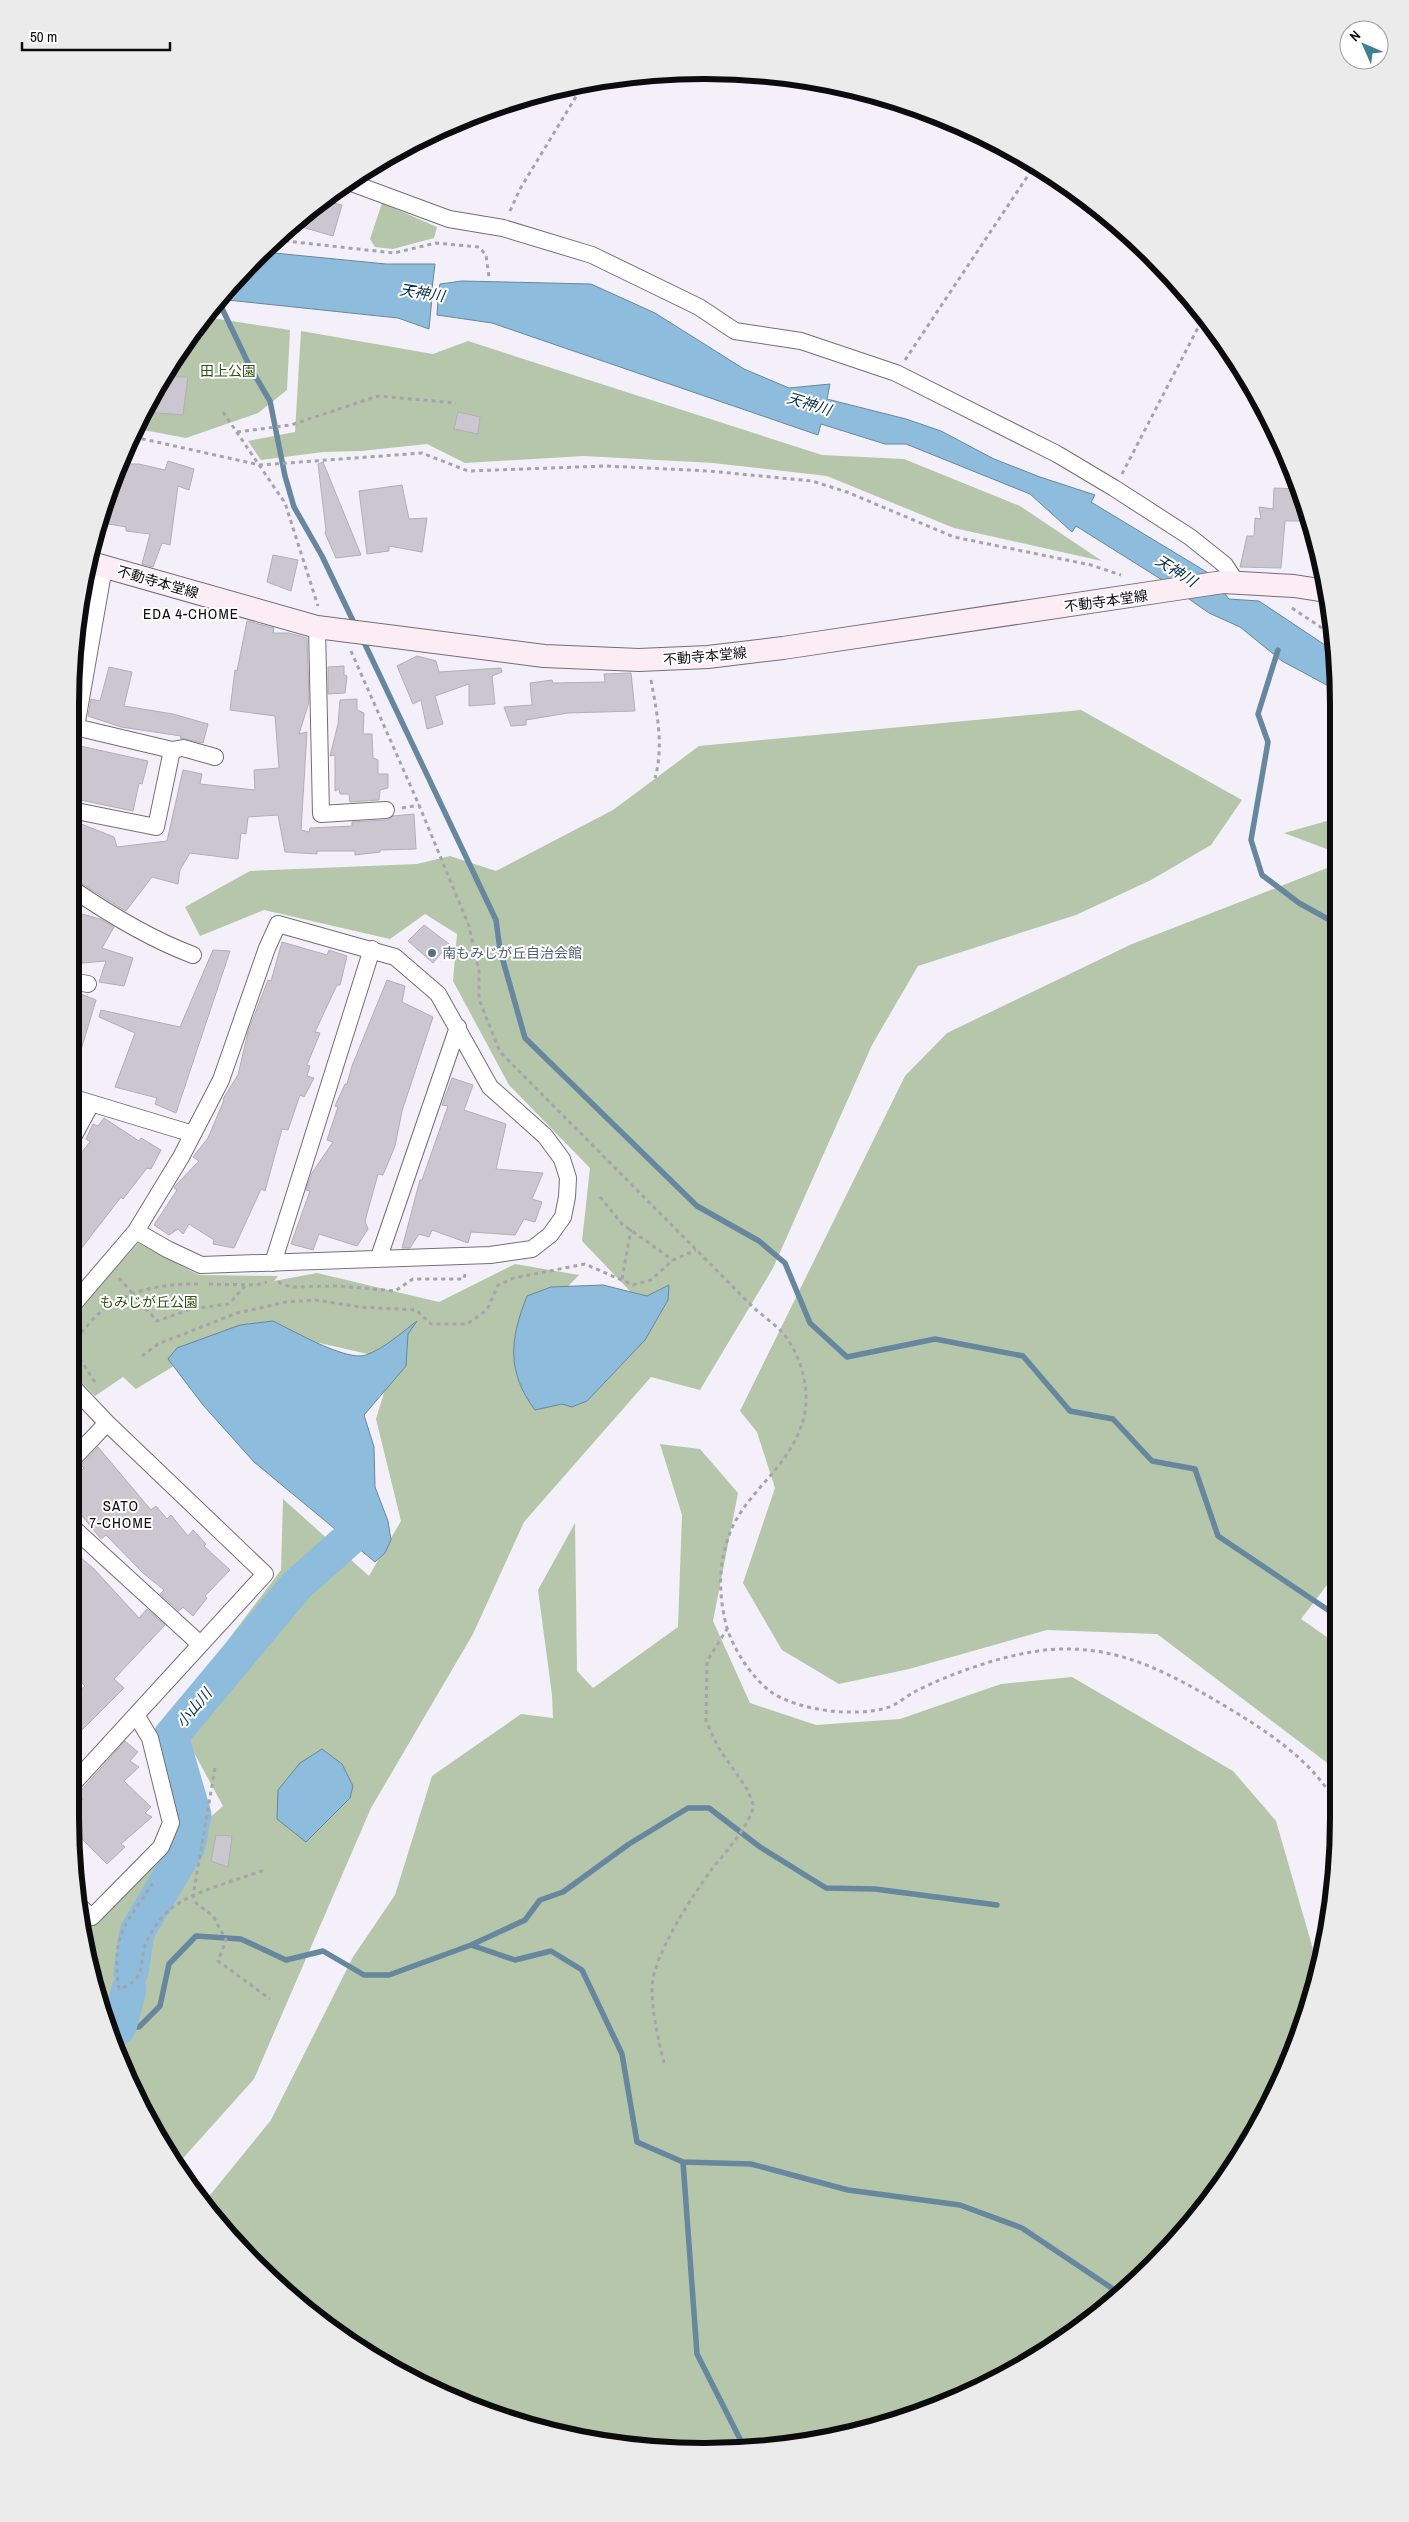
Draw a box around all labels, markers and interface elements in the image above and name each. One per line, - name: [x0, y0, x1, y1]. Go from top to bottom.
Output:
- scale bar: [22, 20, 170, 52]
- north arrow: [1339, 20, 1389, 70]
- text: 50 m: [30, 26, 57, 47]
- text: N: [1346, 27, 1364, 45]
- water label: 天神川: [398, 279, 448, 307]
- park label: 田上公園: [200, 362, 256, 380]
- water label: 天神川: [785, 387, 836, 421]
- water label: 天神川: [1152, 550, 1203, 592]
- street label: 不動寺本堂線: [115, 562, 201, 602]
- street label: 不動寺本堂線: [1063, 586, 1149, 616]
- district label: EDA 4-CHOME: [143, 603, 239, 624]
- street label: 不動寺本堂線: [662, 643, 748, 669]
- place label: 南もみじが丘自治会館: [442, 944, 582, 962]
- marker: 南もみじが丘自治会館: [426, 947, 438, 959]
- park label: もみじが丘公園: [100, 1293, 198, 1311]
- district label: SATO 7-CHOME: [89, 1495, 153, 1533]
- water label: 小山川: [171, 1682, 217, 1732]

